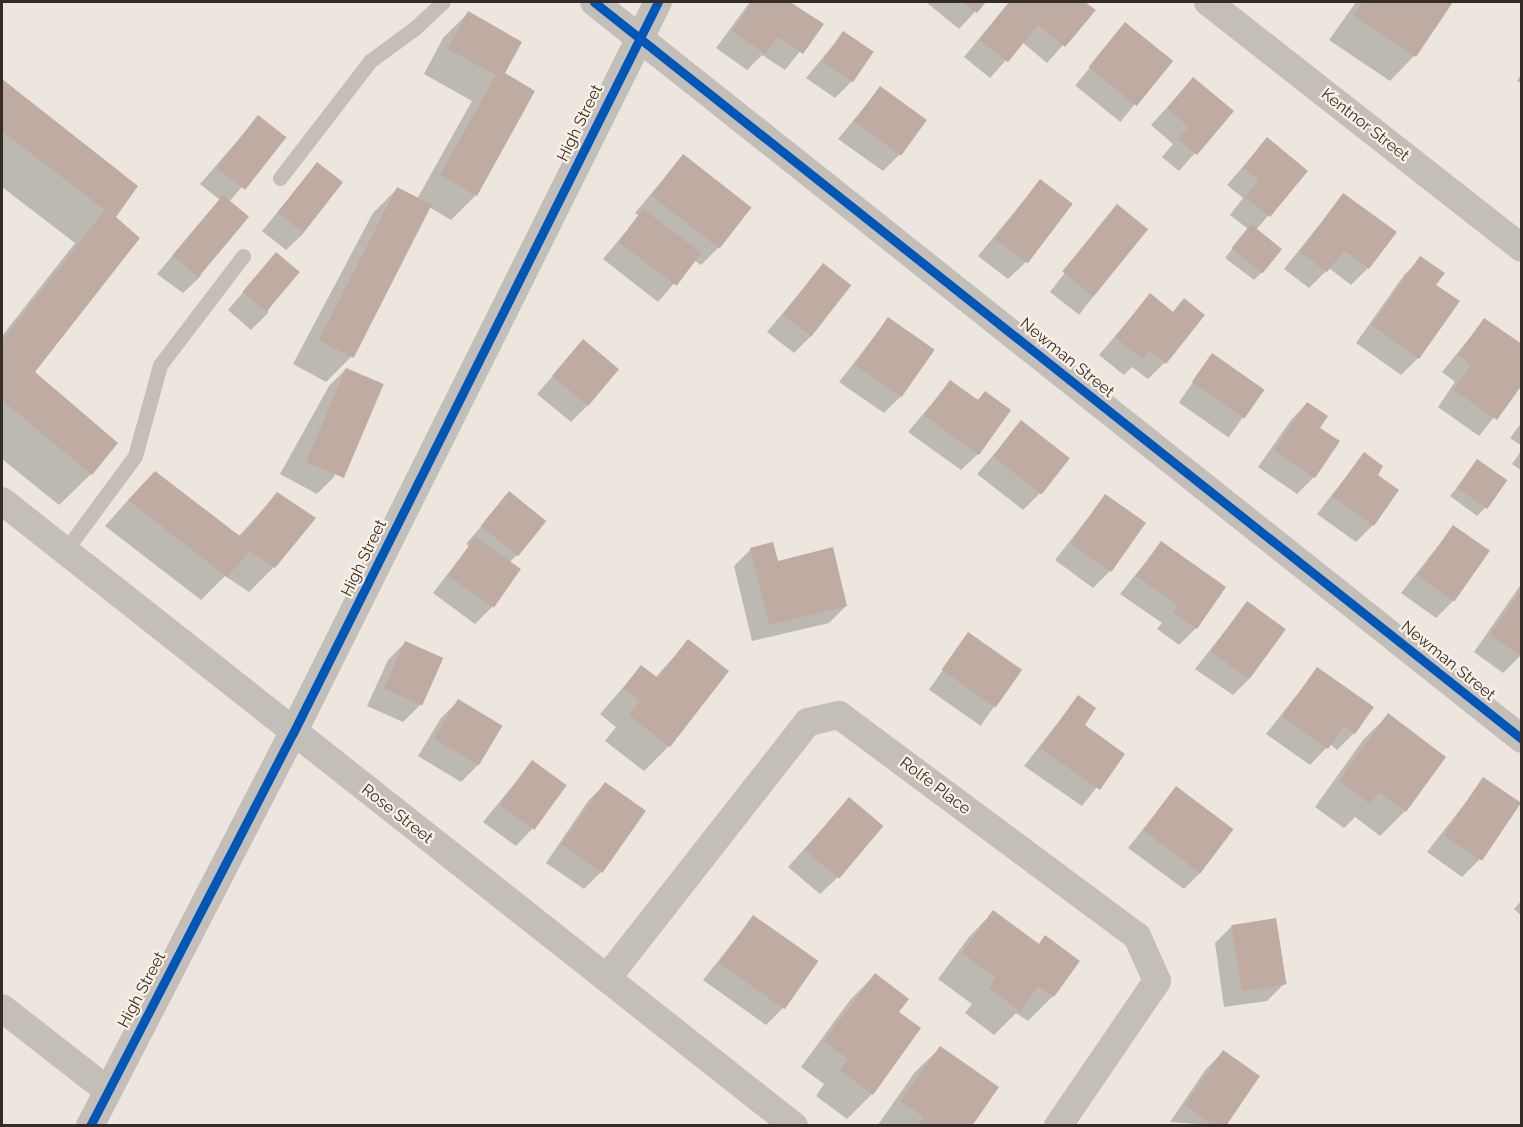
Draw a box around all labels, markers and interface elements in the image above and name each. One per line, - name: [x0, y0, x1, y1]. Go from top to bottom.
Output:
- street label: High Street: [553, 82, 607, 164]
- street label: Kentnor Street: [1317, 85, 1413, 165]
- street label: Newman Street: [1016, 314, 1118, 402]
- street label: High Street: [337, 517, 391, 599]
- street label: Newman Street: [1397, 617, 1499, 705]
- street label: Rolfe Place: [896, 753, 974, 819]
- street label: Rose Street: [357, 780, 437, 848]
- street label: High Street: [114, 949, 170, 1031]

